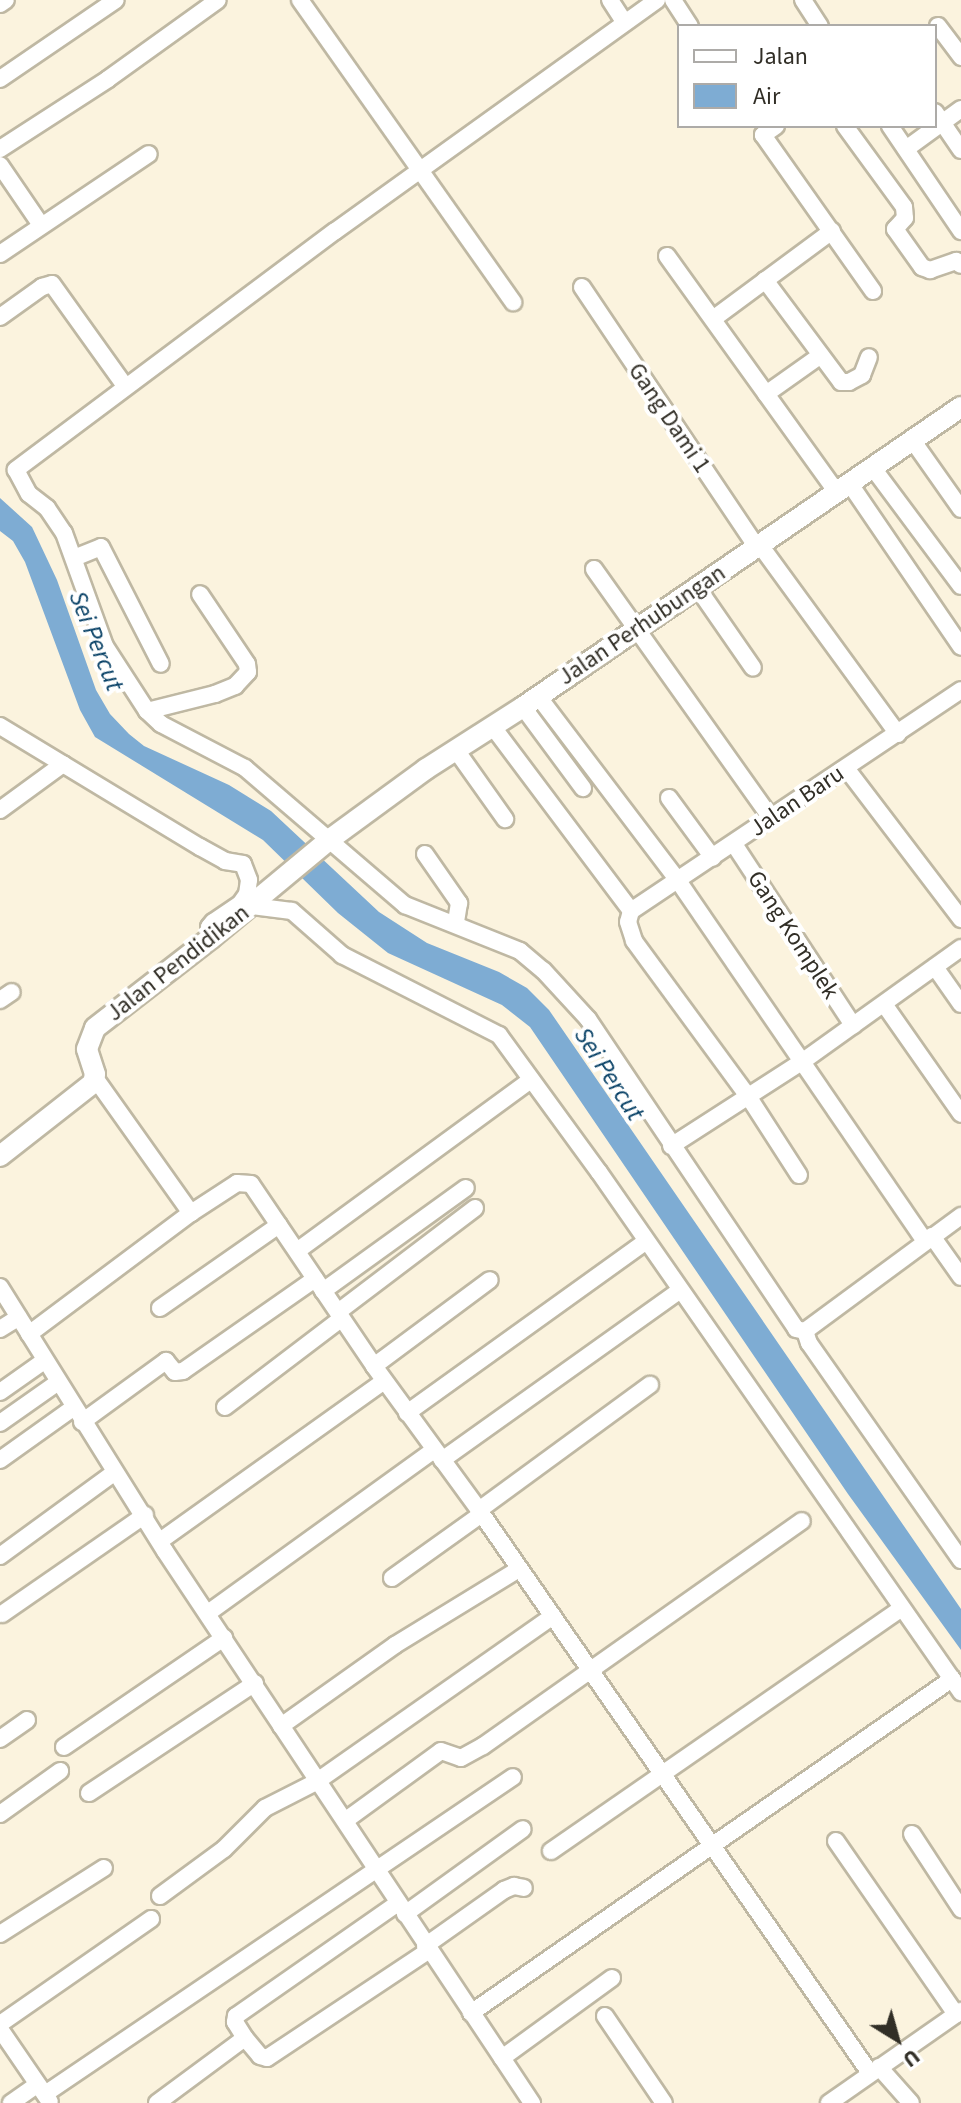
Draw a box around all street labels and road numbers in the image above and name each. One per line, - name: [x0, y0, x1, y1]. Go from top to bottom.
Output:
- street label: Gang Dami 1: [622, 358, 716, 478]
- street label: Jalan Perhubungan: [553, 558, 731, 692]
- street label: Jalan Baru: [744, 759, 850, 843]
- street label: Gang Komplek: [741, 866, 845, 1004]
- street label: Jalan Pendidikan: [101, 898, 255, 1028]

